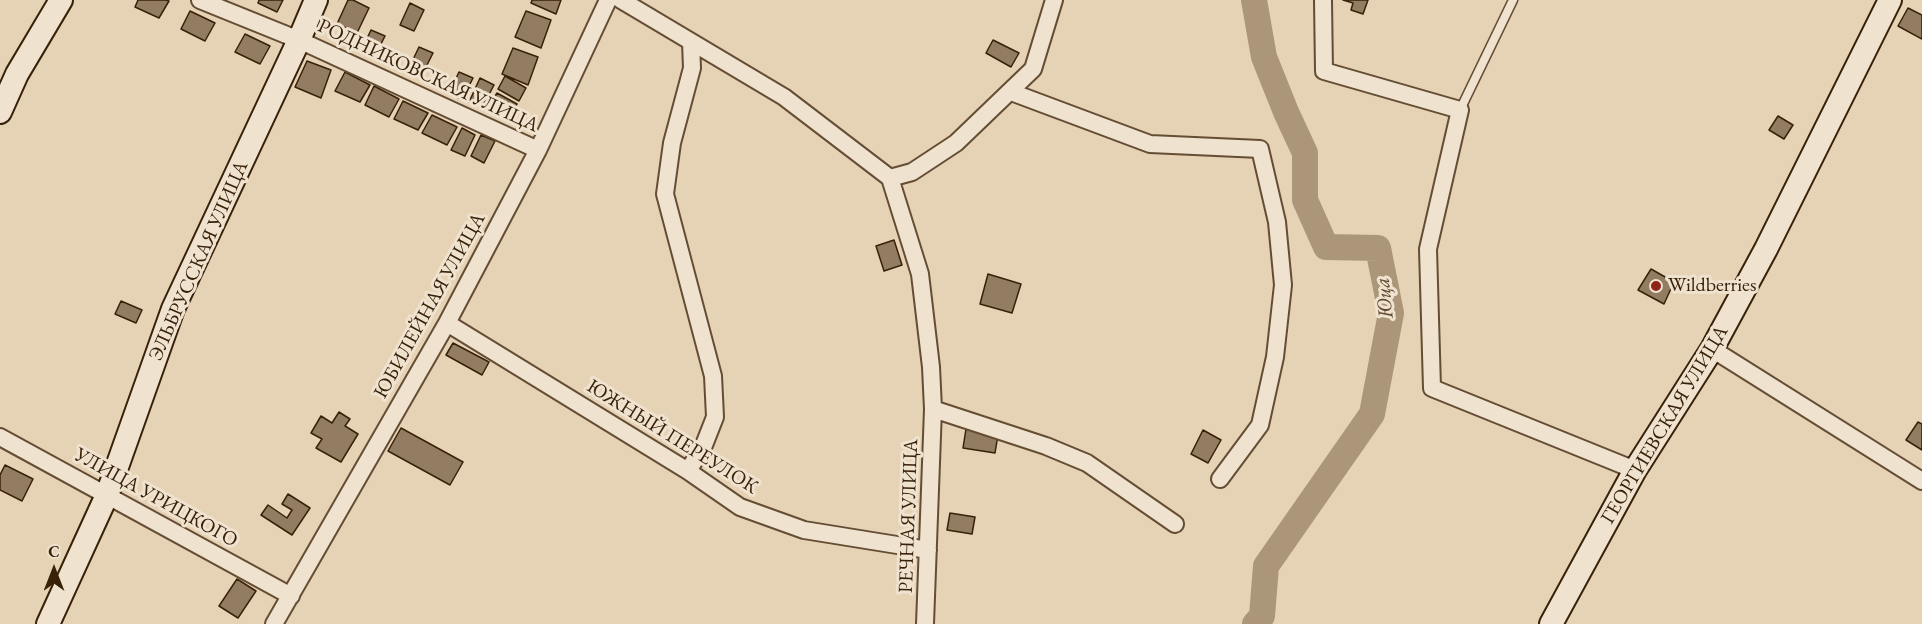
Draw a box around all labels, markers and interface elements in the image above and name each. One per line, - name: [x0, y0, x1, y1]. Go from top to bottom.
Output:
- street label: РОДНИКОВСКАЯ УЛИЦА: [314, 14, 542, 138]
- street label: ЭЛЬБРУССКАЯ УЛИЦА: [144, 157, 254, 365]
- street label: ЮБИЛЕЙНАЯ УЛИЦА: [369, 209, 491, 403]
- place label: Wildberries: [1668, 274, 1756, 298]
- water label: Юца: [1370, 276, 1400, 320]
- marker: Wildberries: [1649, 279, 1663, 293]
- street label: ГЕОРГИЕВСКАЯ УЛИЦА: [1596, 322, 1734, 528]
- street label: ЮЖНЫЙ ПЕРЕУЛОК: [582, 375, 762, 499]
- street label: РЕЧНАЯ УЛИЦА: [894, 438, 924, 594]
- street label: УЛИЦА УРИЦКОГО: [70, 443, 242, 553]
- north arrow: [24, 540, 84, 600]
- text: С: [48, 541, 60, 562]

